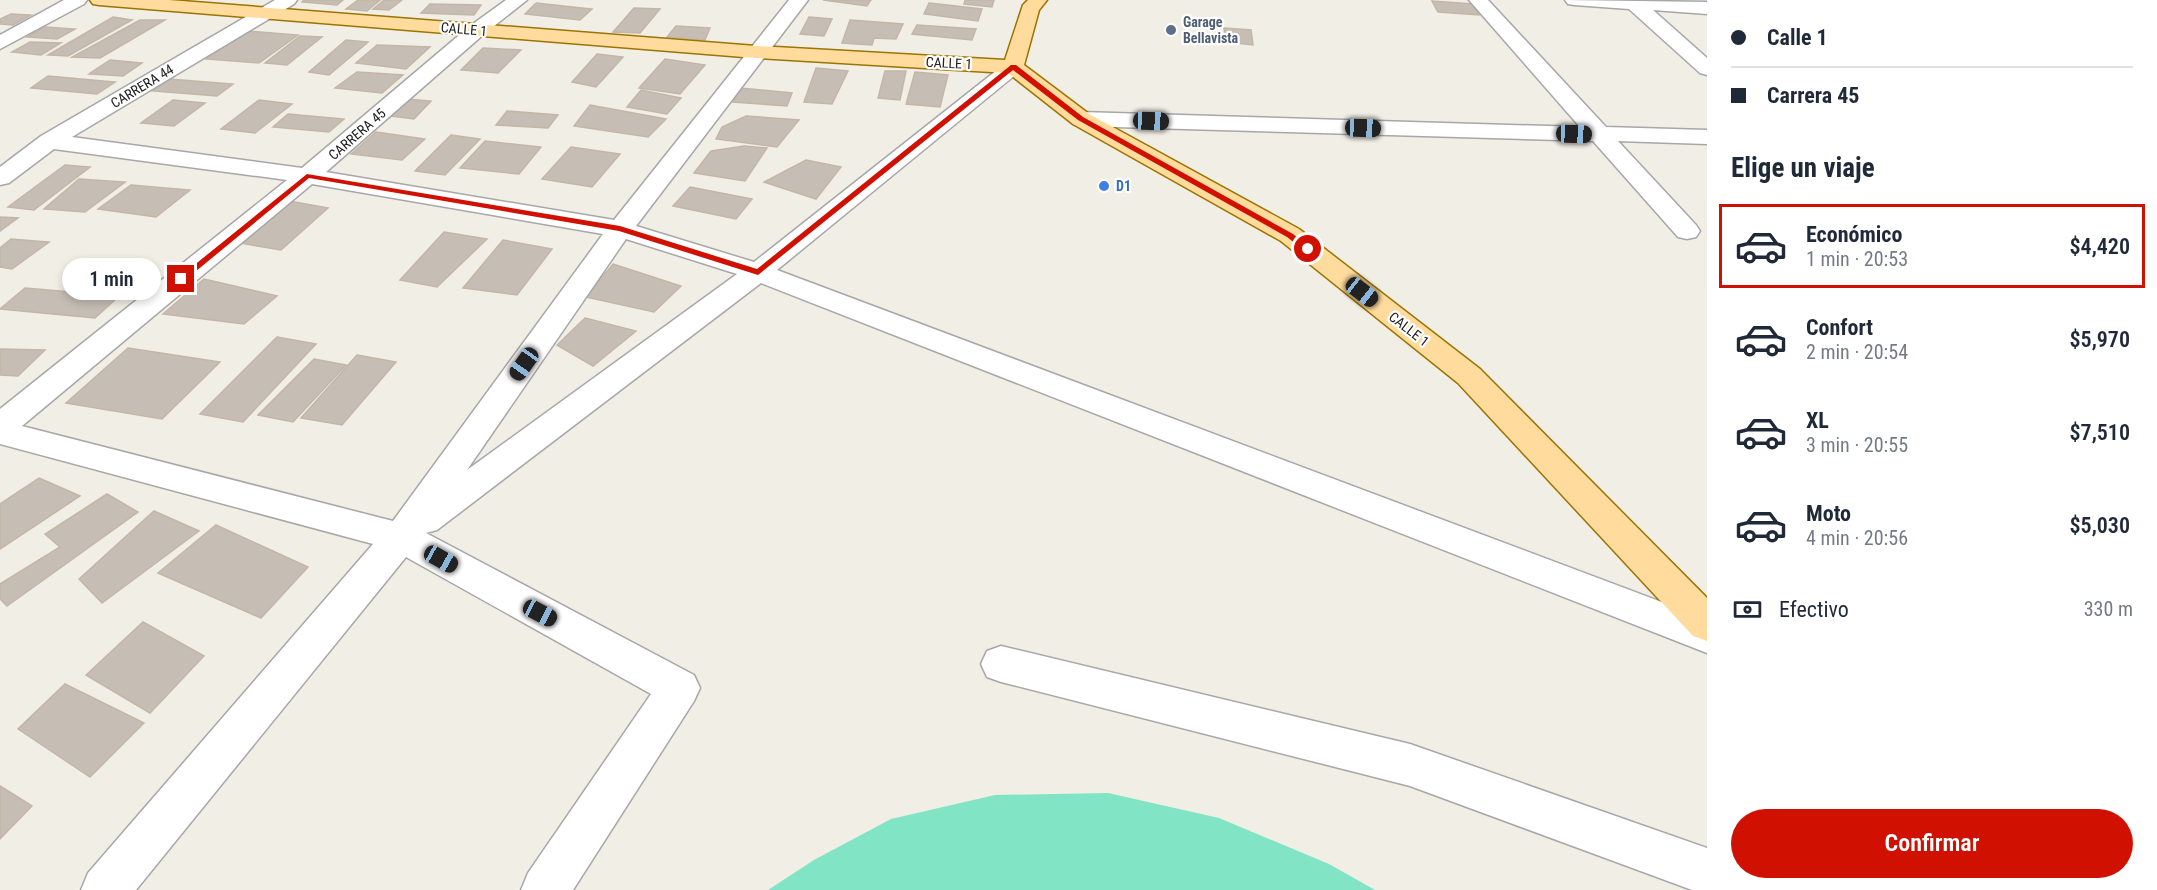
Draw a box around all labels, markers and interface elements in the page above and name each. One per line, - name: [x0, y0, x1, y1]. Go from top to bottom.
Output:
- place label: Garage Bellavista: [1183, 14, 1239, 46]
- street label: CALLE 1: [440, 19, 488, 39]
- marker: Garage Bellavista: [1164, 23, 1178, 37]
- text: Calle 1: [1767, 25, 1828, 50]
- street label: CALLE 1: [925, 54, 973, 72]
- street label: CARRERA 44: [108, 61, 176, 111]
- text: Carrera 45: [1767, 83, 1859, 108]
- street label: CARRERA 45: [325, 105, 389, 163]
- car: [1133, 111, 1169, 131]
- car: [1345, 118, 1381, 138]
- car: [1556, 124, 1592, 144]
- text: Elige un viaje: [1731, 152, 1875, 184]
- place label: D1: [1116, 178, 1131, 194]
- marker: D1: [1097, 179, 1111, 193]
- icon: car: [1734, 219, 1788, 273]
- text: Económico: [1806, 222, 1902, 247]
- text: $4,420: [2070, 234, 2130, 259]
- route start: [1294, 235, 1321, 262]
- text: 1 min · 20:53: [1806, 247, 1908, 271]
- callout: 1 min: [61, 258, 160, 300]
- route end: [167, 265, 194, 292]
- text: 1 min: [89, 267, 134, 291]
- car: [1342, 274, 1382, 310]
- street label: CALLE 1: [1386, 308, 1432, 350]
- icon: car: [1734, 312, 1788, 366]
- text: Confort: [1806, 315, 1873, 340]
- text: $5,970: [2070, 327, 2130, 352]
- text: 2 min · 20:54: [1806, 340, 1908, 364]
- car: [506, 344, 542, 384]
- icon: car: [1734, 405, 1788, 459]
- text: XL: [1806, 408, 1829, 433]
- text: $7,510: [2070, 420, 2130, 445]
- text: 3 min · 20:55: [1806, 433, 1908, 457]
- icon: car: [1734, 498, 1788, 552]
- text: Moto: [1806, 501, 1851, 526]
- text: $5,030: [2070, 513, 2130, 538]
- text: 4 min · 20:56: [1806, 526, 1908, 550]
- car: [421, 542, 461, 576]
- icon: cash: [1731, 593, 1764, 626]
- car: [520, 597, 560, 629]
- text: Efectivo: [1779, 597, 1849, 622]
- text: 330 m: [2084, 597, 2133, 621]
- button: Confirmar: [1731, 809, 2133, 878]

